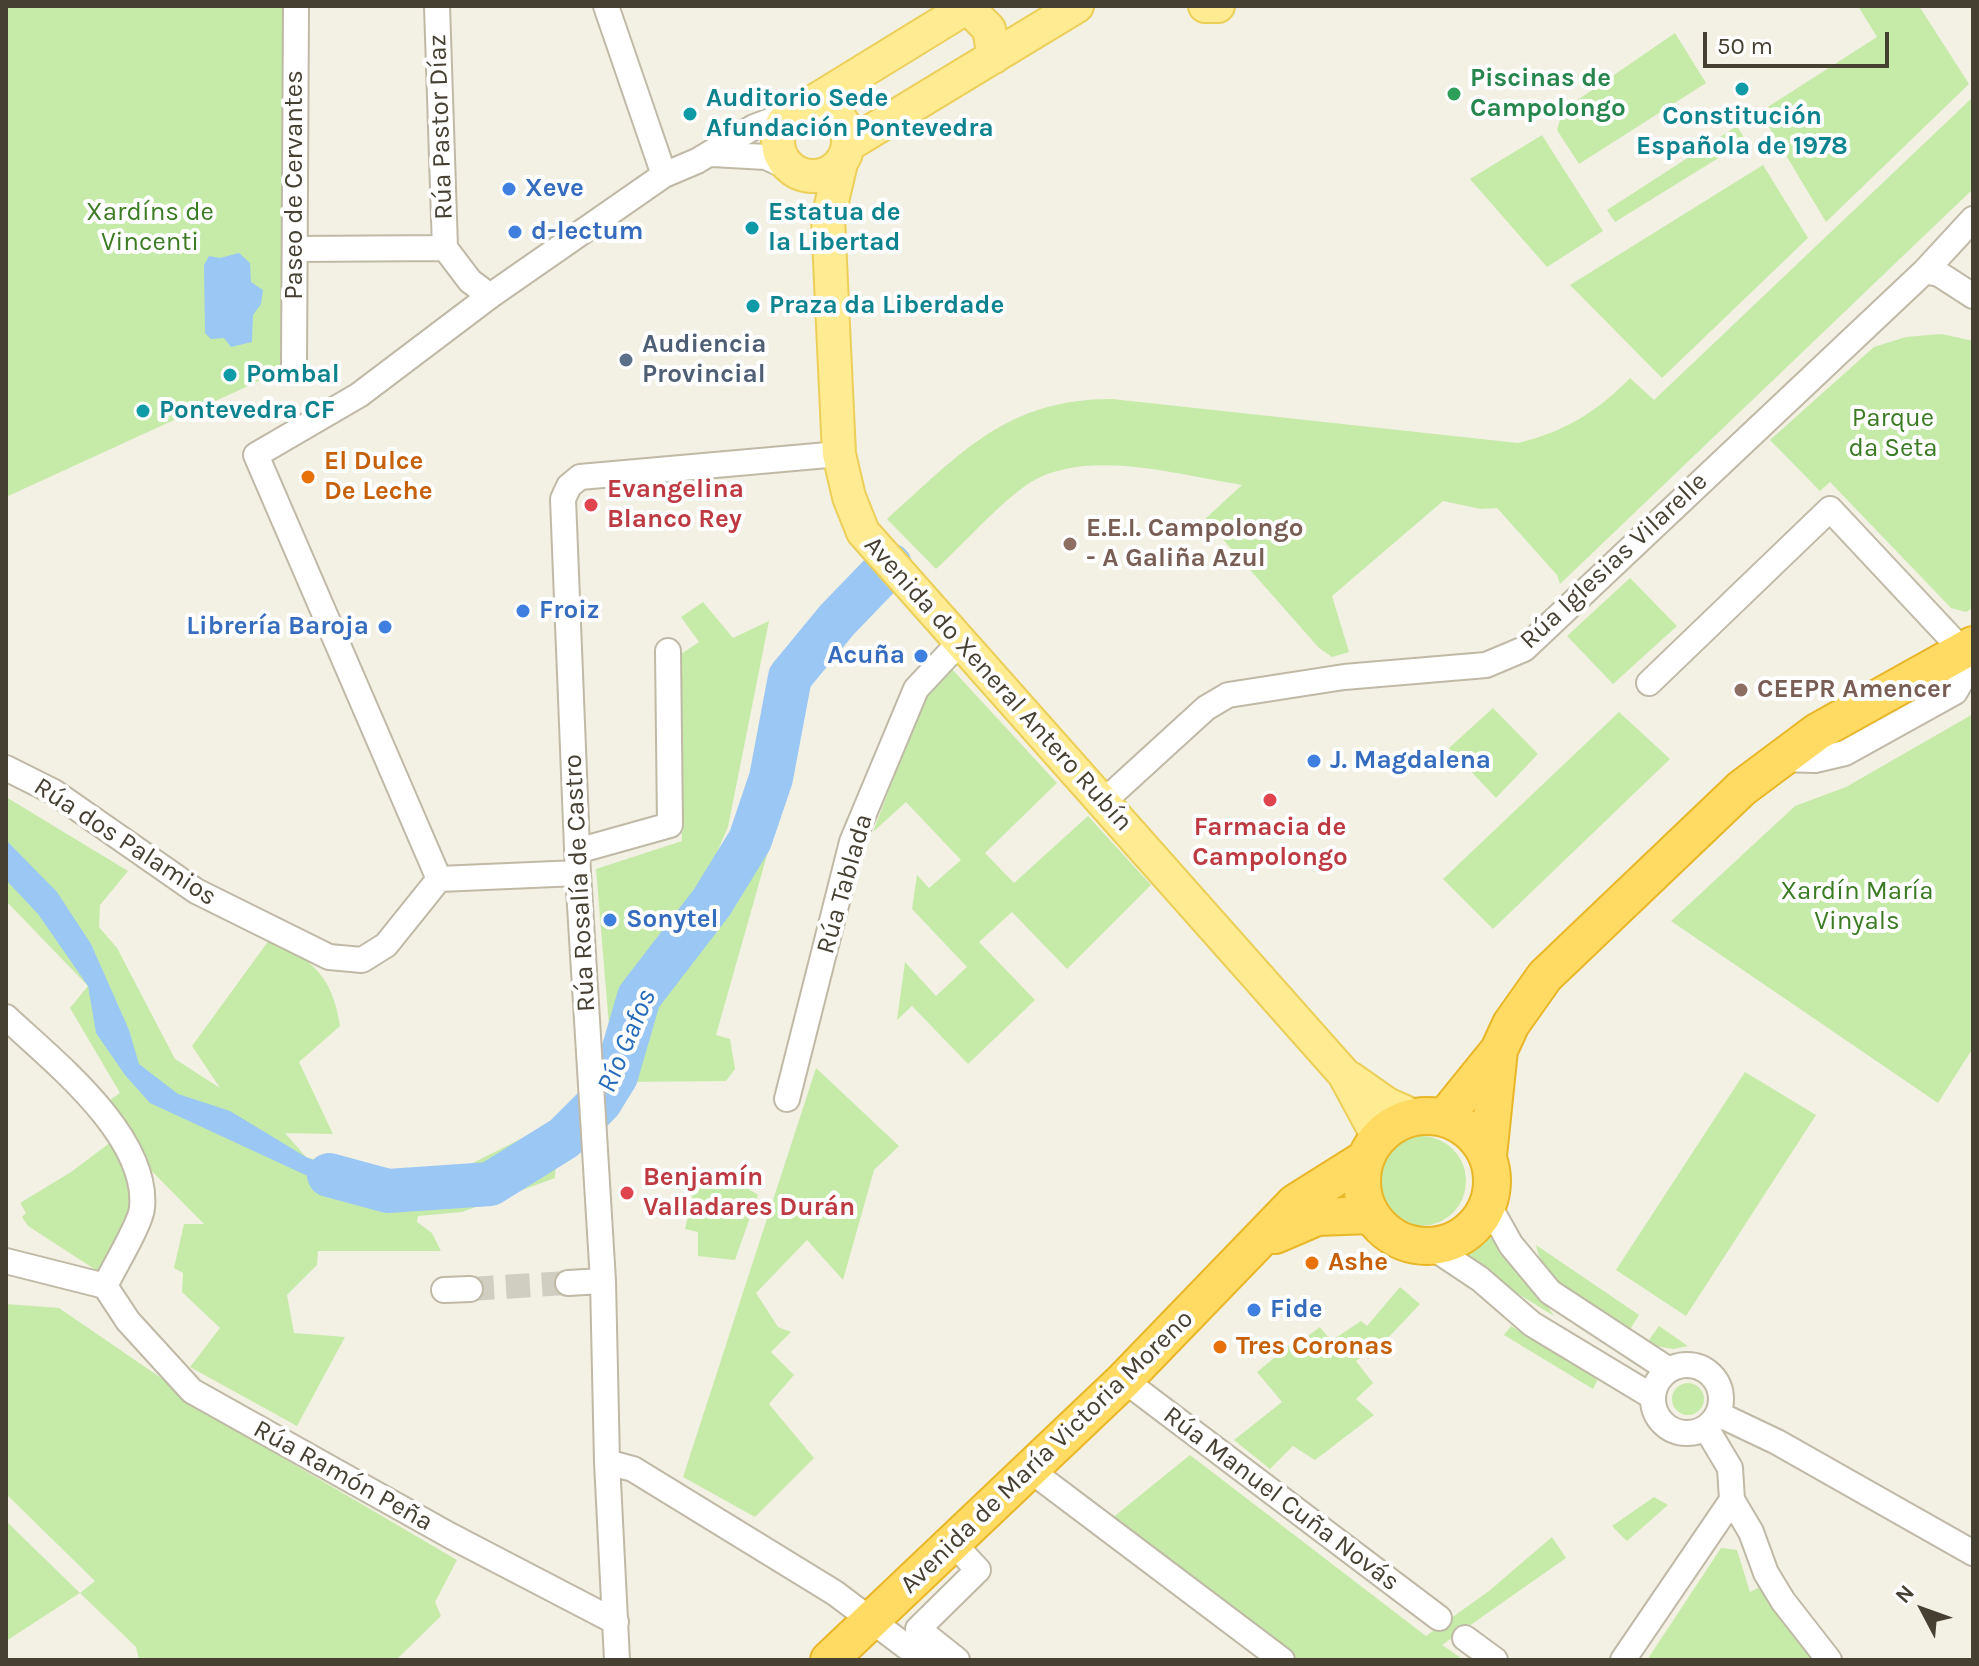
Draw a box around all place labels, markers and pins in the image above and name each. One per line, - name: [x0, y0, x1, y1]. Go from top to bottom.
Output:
- place label: Piscinas de Campolongo: [1470, 63, 1626, 124]
- marker: Constitución Española de 1978: [1733, 80, 1751, 98]
- place label: Auditorio Sede Afundación Pontevedra: [706, 83, 994, 144]
- marker: Piscinas de Campolongo: [1445, 85, 1463, 103]
- place label: Constitución Española de 1978: [1636, 101, 1848, 162]
- marker: Auditorio Sede Afundación Pontevedra: [681, 105, 699, 123]
- place label: Xeve: [525, 173, 584, 205]
- marker: Xeve: [500, 180, 518, 198]
- place label: Estatua de la Libertad: [768, 197, 901, 258]
- place label: d-lectum: [531, 216, 643, 248]
- marker: Estatua de la Libertad: [743, 219, 761, 237]
- marker: d-lectum: [506, 223, 524, 241]
- place label: Praza da Liberdade: [769, 290, 1004, 322]
- marker: Praza da Liberdade: [744, 297, 762, 315]
- place label: Audiencia Provincial: [642, 329, 767, 390]
- marker: Audiencia Provincial: [617, 351, 635, 369]
- place label: Pombal: [246, 359, 340, 391]
- marker: Pombal: [221, 366, 239, 384]
- place label: Pontevedra CF: [159, 395, 335, 427]
- marker: Pontevedra CF: [134, 402, 152, 420]
- place label: El Dulce De Leche: [324, 446, 433, 508]
- marker: El Dulce De Leche: [299, 468, 317, 486]
- place label: Evangelina Blanco Rey: [607, 474, 744, 536]
- marker: Evangelina Blanco Rey: [582, 496, 600, 514]
- place label: E.E.I. Campolongo - A Galiña Azul: [1086, 513, 1303, 574]
- marker: E.E.I. Campolongo - A Galiña Azul: [1061, 535, 1079, 553]
- place label: Froiz: [539, 595, 600, 627]
- marker: Froiz: [514, 602, 532, 620]
- place label: Librería Baroja: [186, 611, 369, 643]
- marker: Librería Baroja: [376, 618, 394, 636]
- place label: Acuña: [827, 640, 905, 672]
- marker: Acuña: [912, 647, 930, 665]
- place label: CEEPR Amencer: [1757, 674, 1951, 706]
- marker: CEEPR Amencer: [1732, 681, 1750, 699]
- place label: J. Magdalena: [1330, 745, 1491, 777]
- marker: J. Magdalena: [1305, 752, 1323, 770]
- marker: Farmacia de Campolongo: [1261, 791, 1279, 809]
- place label: Farmacia de Campolongo: [1192, 812, 1348, 874]
- place label: Sonytel: [626, 904, 719, 936]
- marker: Sonytel: [601, 911, 619, 929]
- place label: Benjamín Valladares Durán: [643, 1162, 855, 1224]
- marker: Benjamín Valladares Durán: [618, 1184, 636, 1202]
- place label: Ashe: [1328, 1247, 1388, 1279]
- marker: Ashe: [1303, 1254, 1321, 1272]
- place label: Fide: [1270, 1294, 1322, 1326]
- marker: Fide: [1245, 1301, 1263, 1319]
- place label: Tres Coronas: [1236, 1331, 1393, 1363]
- marker: Tres Coronas: [1211, 1338, 1229, 1356]

